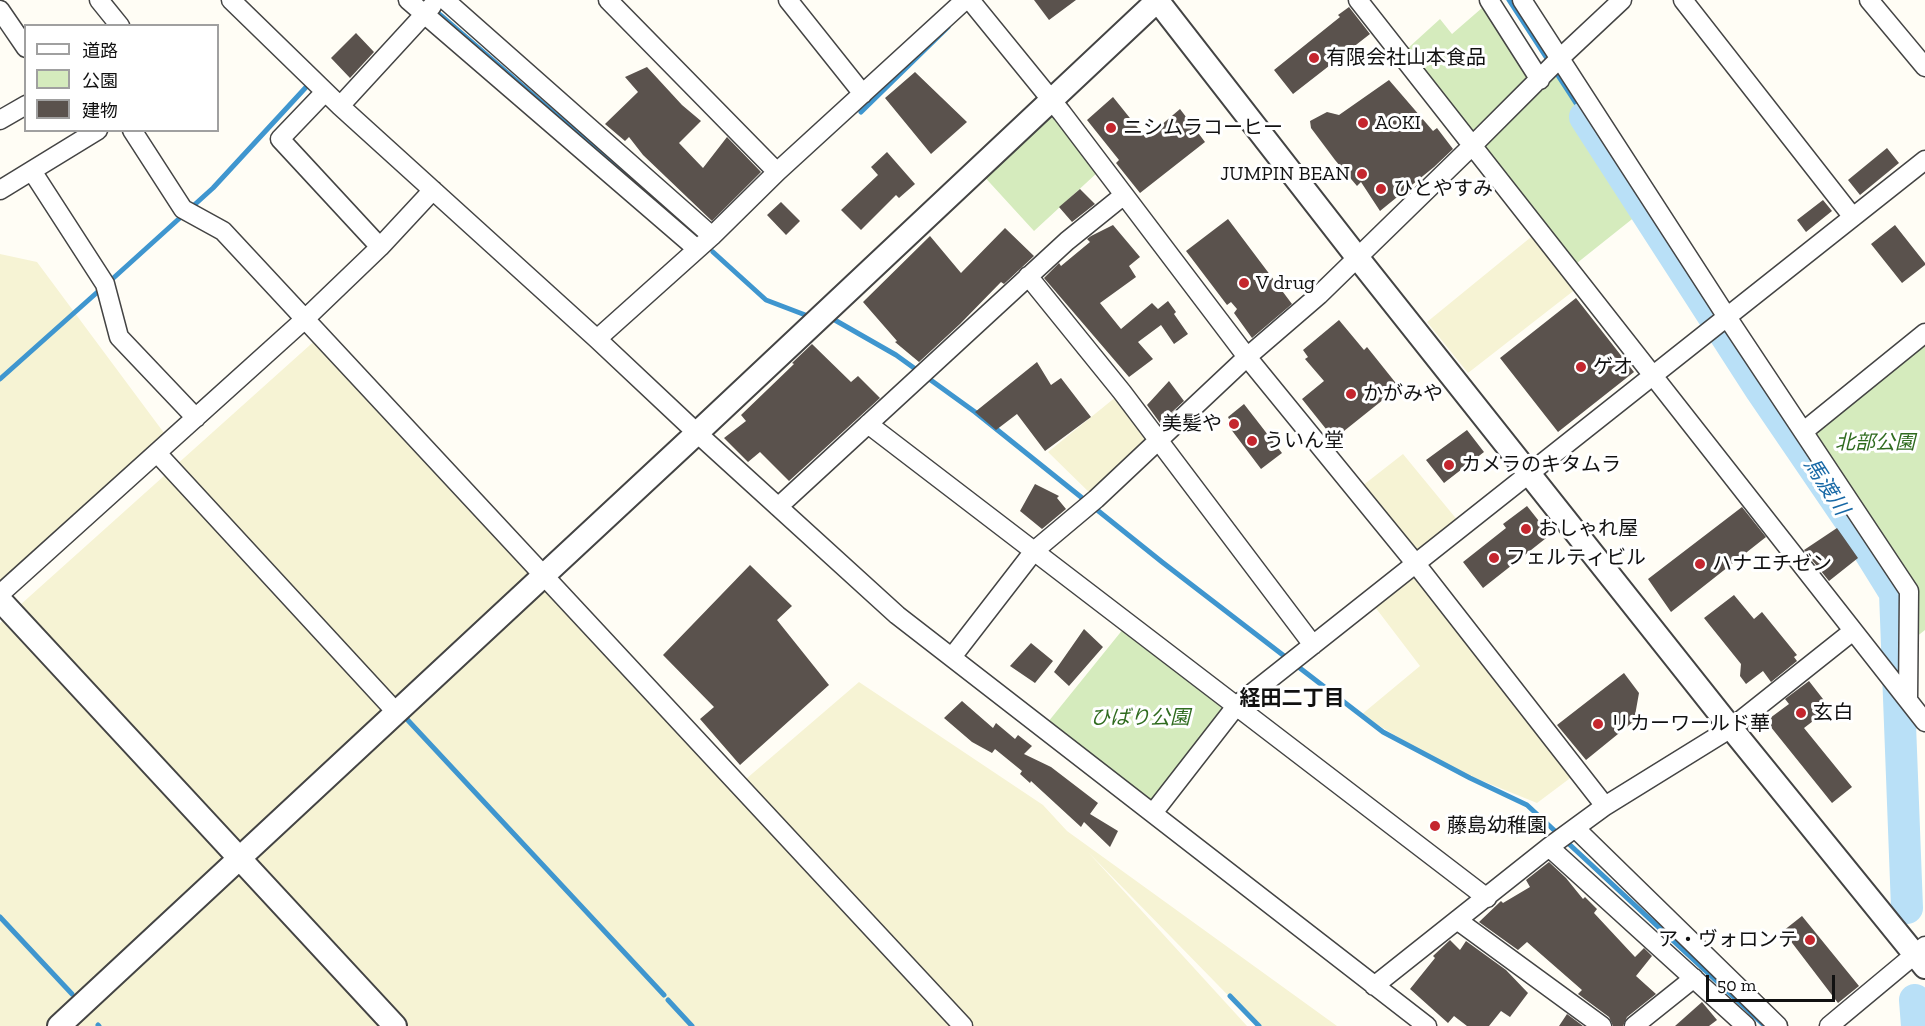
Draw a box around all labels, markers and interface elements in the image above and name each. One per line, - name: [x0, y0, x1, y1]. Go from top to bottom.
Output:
- legend: [24, 24, 219, 132]
- text: 道路: [82, 40, 118, 62]
- place label: 有限会社山本食品: [1326, 46, 1486, 70]
- marker: 有限会社山本食品: [1307, 51, 1321, 65]
- text: 公園: [82, 70, 118, 92]
- text: 建物: [82, 100, 118, 122]
- place label: AOKI: [1375, 111, 1421, 135]
- place label: ニシムラコーヒー: [1123, 116, 1283, 140]
- marker: AOKI: [1356, 116, 1370, 130]
- marker: ニシムラコーヒー: [1104, 121, 1118, 135]
- place label: JUMPIN BEAN: [1220, 162, 1350, 186]
- marker: JUMPIN BEAN: [1355, 167, 1369, 181]
- place label: ひとやすみ: [1393, 177, 1493, 201]
- marker: ひとやすみ: [1374, 182, 1388, 196]
- place label: V drug: [1256, 271, 1315, 295]
- marker: V drug: [1237, 276, 1251, 290]
- place label: ゲオ: [1593, 355, 1633, 379]
- marker: ゲオ: [1574, 360, 1588, 374]
- place label: かがみや: [1363, 382, 1443, 406]
- marker: かがみや: [1344, 387, 1358, 401]
- place label: 美髪や: [1162, 412, 1222, 436]
- marker: 美髪や: [1227, 417, 1241, 431]
- place label: ういん堂: [1264, 429, 1344, 453]
- park label: 北部公園: [1835, 431, 1915, 455]
- marker: ういん堂: [1245, 434, 1259, 448]
- place label: カメラのキタムラ: [1461, 453, 1621, 477]
- water label: 馬渡川: [1798, 454, 1854, 520]
- marker: カメラのキタムラ: [1442, 458, 1456, 472]
- place label: おしゃれ屋: [1538, 517, 1638, 541]
- marker: おしゃれ屋: [1519, 522, 1533, 536]
- place label: フェルティビル: [1506, 546, 1646, 570]
- marker: フェルティビル: [1487, 551, 1501, 565]
- place label: ハナエチゼン: [1712, 552, 1832, 576]
- marker: ハナエチゼン: [1693, 557, 1707, 571]
- district label: 経田二丁目: [1240, 686, 1344, 712]
- place label: 玄白: [1813, 701, 1853, 725]
- park label: ひばり公園: [1090, 706, 1190, 730]
- marker: 玄白: [1794, 706, 1808, 720]
- place label: リカーワールド華: [1610, 712, 1770, 736]
- marker: リカーワールド華: [1591, 717, 1605, 731]
- place label: 藤島幼稚園: [1447, 814, 1547, 838]
- marker: 藤島幼稚園: [1428, 819, 1442, 833]
- place label: ア・ヴォロンテ: [1658, 928, 1798, 952]
- marker: ア・ヴォロンテ: [1803, 933, 1817, 947]
- scale bar: [1709, 963, 1838, 1001]
- text: 50 m: [1717, 974, 1756, 996]

